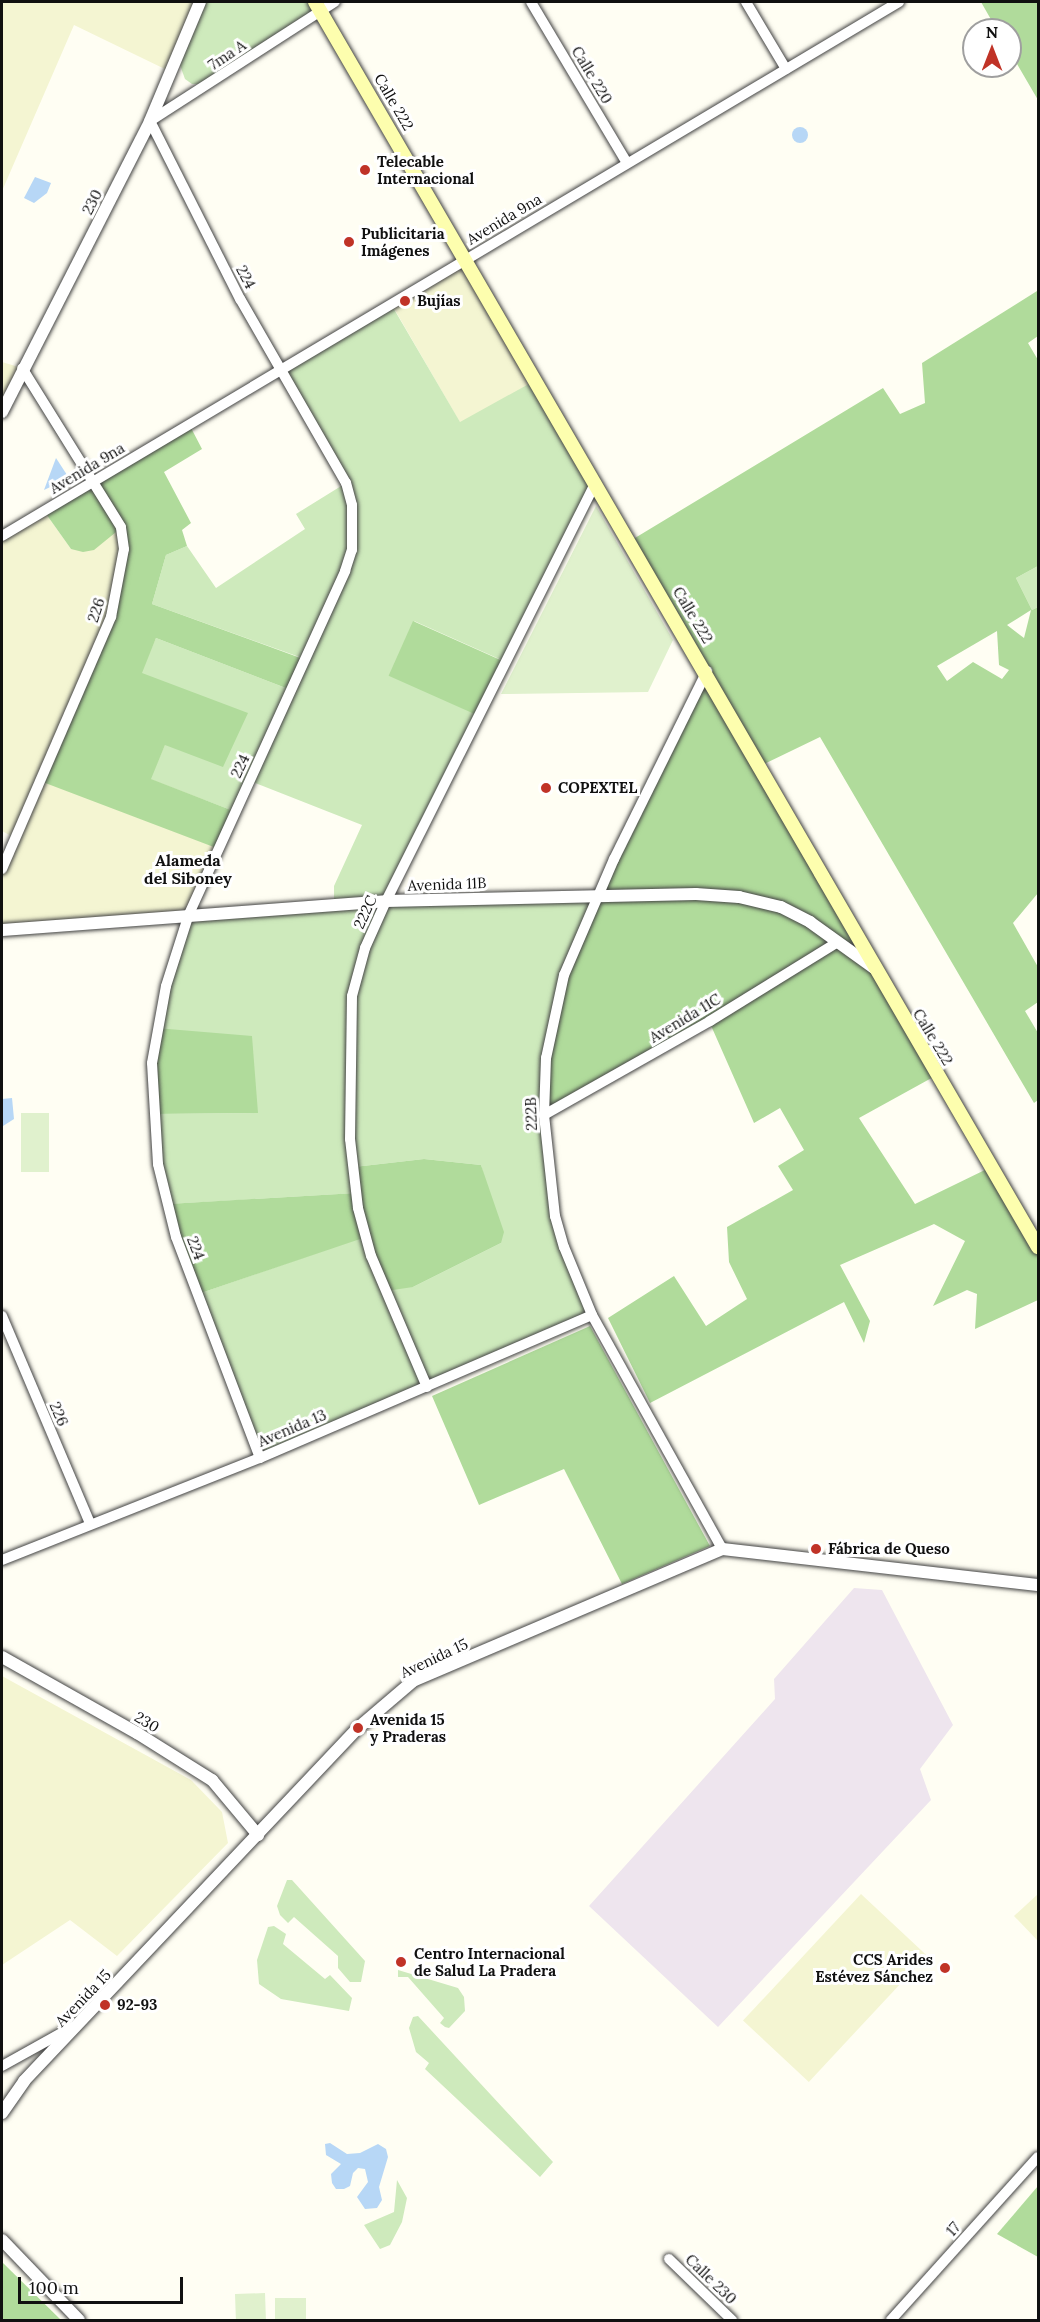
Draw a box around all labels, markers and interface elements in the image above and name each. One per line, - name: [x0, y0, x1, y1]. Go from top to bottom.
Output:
- north arrow: [962, 18, 1022, 78]
- text: N: [986, 22, 998, 42]
- street label: 7ma A: [205, 36, 249, 74]
- street label: Calle 220: [568, 43, 616, 107]
- street label: Calle 222: [371, 70, 417, 134]
- place label: Telecable Internacional: [377, 152, 474, 187]
- marker: Telecable Internacional: [358, 163, 372, 177]
- street label: 230: [78, 187, 106, 217]
- street label: Avenida 9na: [463, 190, 545, 248]
- place label: Publicitaria Imágenes: [361, 224, 445, 259]
- marker: Publicitaria Imágenes: [342, 235, 356, 249]
- street label: 224: [232, 262, 260, 292]
- place label: Bujías: [417, 292, 461, 310]
- marker: Bujías: [398, 294, 412, 308]
- street label: Avenida 9na: [46, 439, 128, 497]
- street label: Calle 222: [669, 584, 717, 646]
- street label: 226: [84, 595, 108, 625]
- street label: 224: [227, 751, 253, 781]
- place label: COPEXTEL: [558, 779, 637, 797]
- marker: COPEXTEL: [539, 781, 553, 795]
- district label: Alameda del Siboney: [144, 850, 232, 888]
- street label: Avenida 11B: [407, 874, 487, 894]
- street label: 222C: [350, 893, 380, 931]
- street label: Avenida 11C: [646, 990, 724, 1046]
- street label: Calle 222: [909, 1006, 957, 1068]
- street label: 222B: [521, 1097, 541, 1131]
- street label: 224: [183, 1234, 209, 1262]
- street label: 226: [46, 1399, 72, 1429]
- street label: Avenida 13: [255, 1406, 329, 1450]
- place label: Fábrica de Queso: [828, 1540, 950, 1558]
- marker: Fábrica de Queso: [809, 1542, 823, 1556]
- street label: Avenida 15: [397, 1635, 471, 1681]
- street label: 230: [131, 1708, 163, 1736]
- place label: Avenida 15 y Praderas: [370, 1710, 446, 1745]
- marker: Avenida 15 y Praderas: [351, 1721, 365, 1735]
- place label: Centro Internacional de Salud La Pradera: [414, 1944, 565, 1979]
- place label: CCS Arides Estévez Sánchez: [815, 1950, 933, 1985]
- marker: Centro Internacional de Salud La Pradera: [392, 1953, 410, 1971]
- marker: CCS Arides Estévez Sánchez: [938, 1961, 952, 1975]
- street label: Avenida 15: [51, 1966, 115, 2030]
- place label: 92-93: [117, 1996, 157, 2014]
- marker: 92-93: [98, 1998, 112, 2012]
- street label: 17: [942, 2218, 964, 2240]
- street label: Calle 230: [682, 2250, 740, 2308]
- scale bar: [21, 2265, 186, 2303]
- text: 100 m: [29, 2276, 79, 2299]

